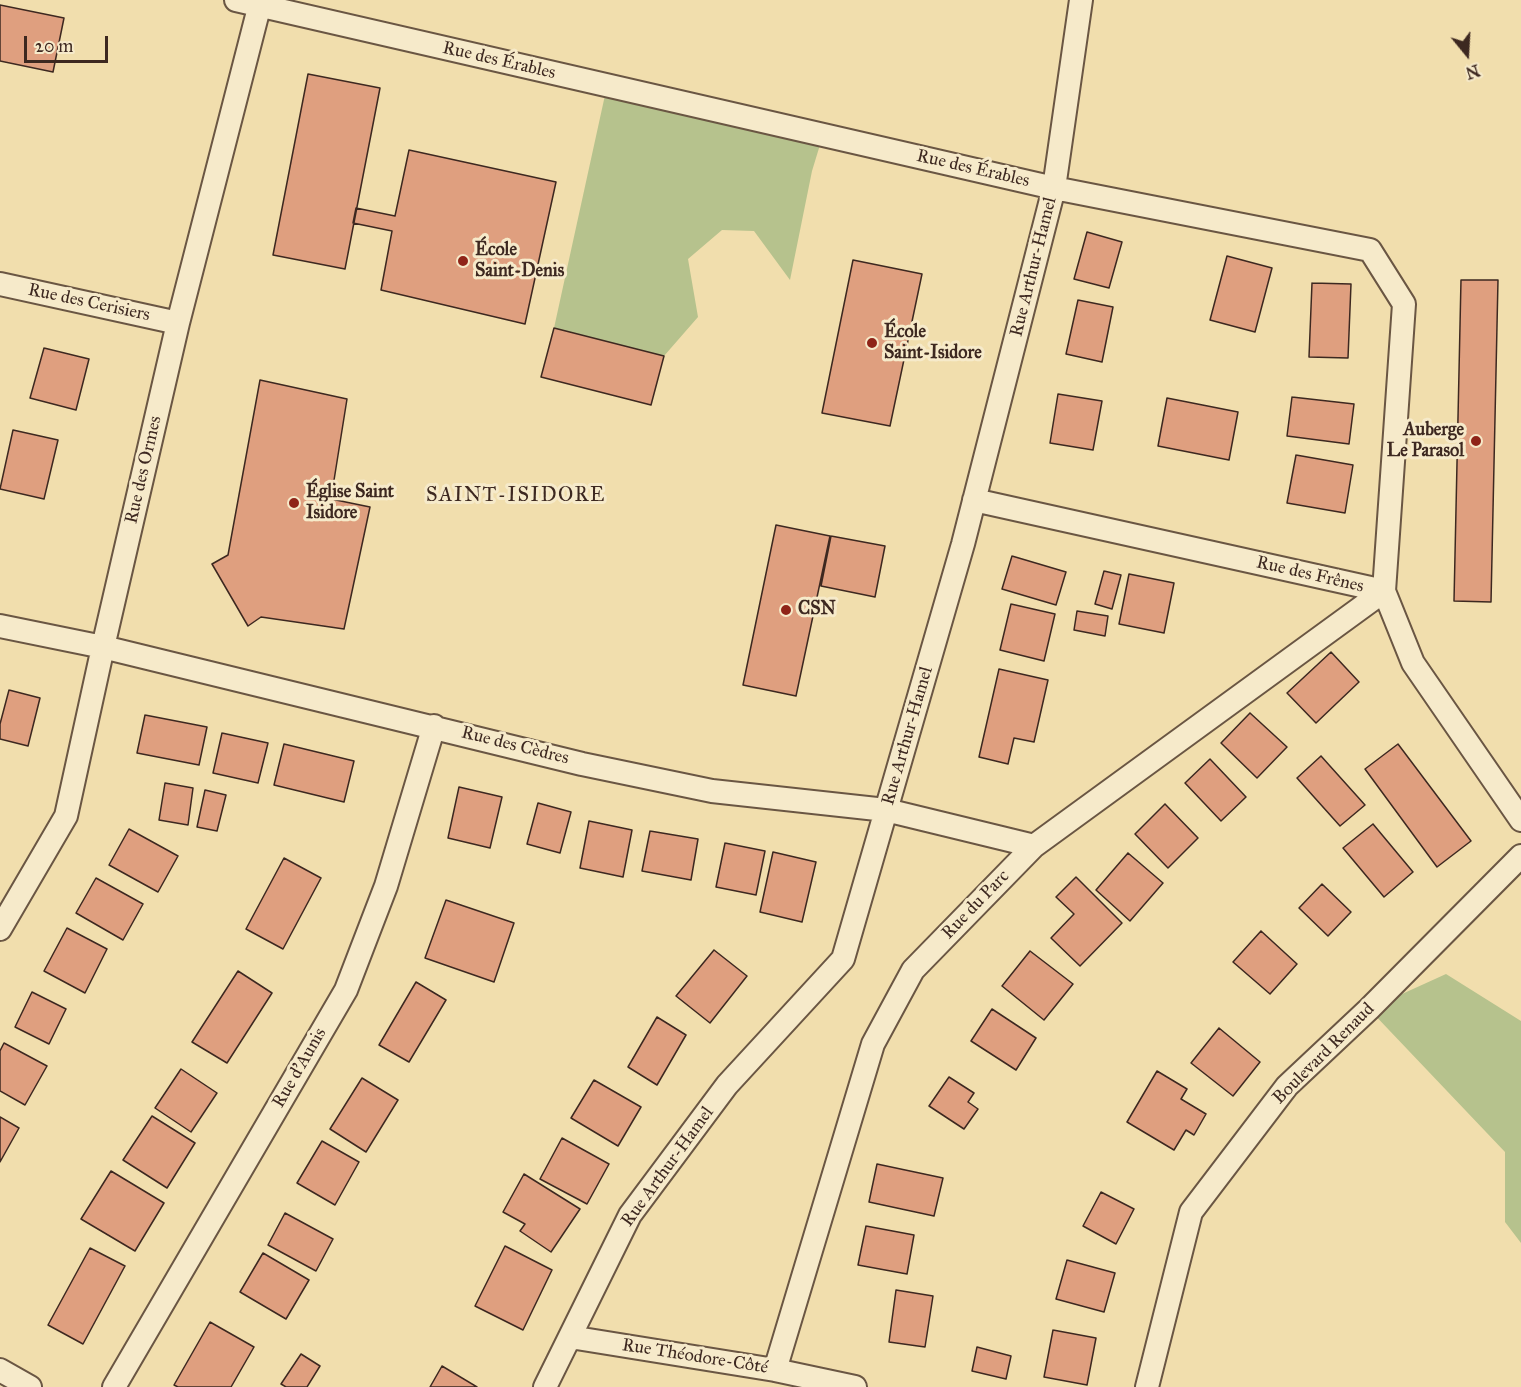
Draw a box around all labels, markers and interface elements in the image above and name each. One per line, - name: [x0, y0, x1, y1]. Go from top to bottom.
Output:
- scale bar: [27, 24, 111, 62]
- north arrow: [1437, 24, 1497, 84]
- text: 20 m: [35, 35, 73, 57]
- street label: Rue des Érables: [440, 38, 558, 84]
- text: N: [1463, 60, 1482, 83]
- street label: Rue des Érables: [914, 146, 1032, 192]
- street label: Rue Arthur-Hamel: [1006, 195, 1062, 339]
- place label: École Saint-Denis: [475, 240, 564, 282]
- marker: École Saint-Denis: [456, 254, 470, 268]
- street label: Rue des Cerisiers: [26, 280, 152, 326]
- place label: École Saint-Isidore: [884, 322, 982, 364]
- marker: École Saint-Isidore: [865, 336, 879, 350]
- street label: Rue des Ormes: [121, 414, 167, 526]
- place label: Auberge Le Parasol: [1387, 420, 1464, 462]
- marker: Auberge Le Parasol: [1469, 434, 1483, 448]
- place label: Église Saint Isidore: [306, 482, 394, 524]
- district label: SAINT-ISIDORE: [426, 484, 606, 508]
- marker: Église Saint Isidore: [287, 496, 301, 510]
- street label: Rue des Frênes: [1254, 552, 1366, 598]
- place label: CSN: [798, 599, 836, 621]
- marker: CSN: [779, 603, 793, 617]
- street label: Rue Arthur-Hamel: [878, 664, 938, 808]
- street label: Rue des Cèdres: [459, 722, 571, 770]
- street label: Rue du Parc: [938, 866, 1014, 944]
- street label: Boulevard Renaud: [1269, 999, 1379, 1109]
- street label: Rue d'Aunis: [268, 1024, 332, 1112]
- street label: Rue Arthur-Hamel: [617, 1103, 719, 1231]
- street label: Rue Théodore-Côté: [620, 1335, 770, 1379]

